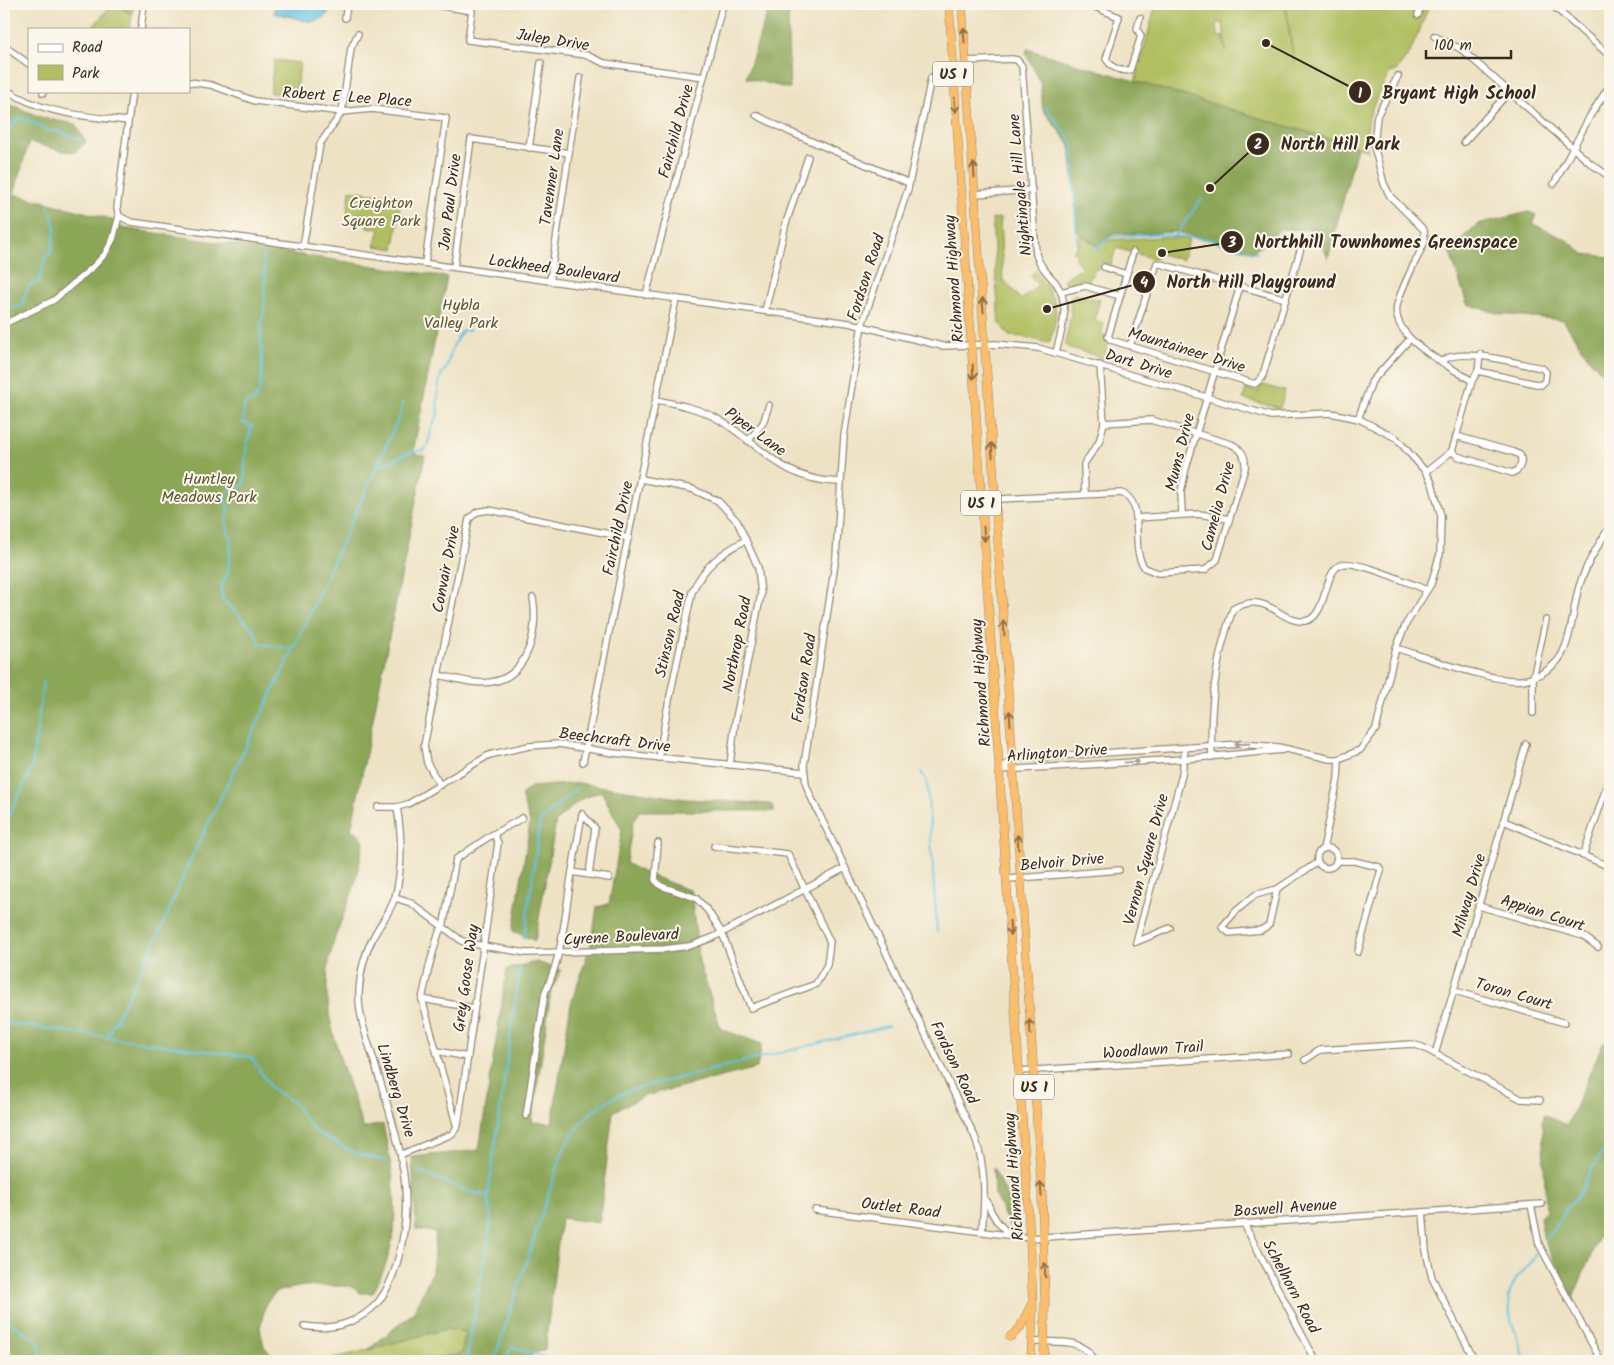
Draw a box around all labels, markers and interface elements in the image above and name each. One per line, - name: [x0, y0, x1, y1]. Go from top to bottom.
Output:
- street label: Julep Drive: [514, 22, 591, 59]
- one-way arrow: [960, 27, 969, 43]
- legend: [28, 28, 190, 92]
- scale bar: [1426, 28, 1512, 60]
- text: 100 m: [1434, 34, 1472, 58]
- text: Road: [72, 36, 103, 60]
- text: Park: [72, 62, 100, 86]
- road number: US 1: [933, 62, 973, 86]
- callout: Bryant High School: [1347, 76, 1546, 109]
- street label: Robert E Lee Place: [281, 80, 413, 114]
- text: Bryant High School: [1382, 80, 1536, 109]
- street label: Fairchild Drive: [652, 82, 701, 181]
- text: 1: [1358, 82, 1363, 106]
- one-way arrow: [951, 96, 960, 112]
- street label: Nightingale Hill Lane: [1002, 113, 1039, 257]
- street label: Tavenner Lane: [533, 127, 572, 227]
- callout: North Hill Park: [1245, 127, 1409, 160]
- text: North Hill Park: [1281, 131, 1400, 160]
- text: 2: [1254, 133, 1263, 157]
- street label: Jon Paul Drive: [432, 152, 469, 252]
- one-way arrow: [969, 163, 978, 179]
- park label: Creighton Square Park: [341, 191, 421, 234]
- street label: Richmond Highway: [938, 214, 971, 344]
- callout: Northhill Townhomes Greenspace: [1220, 226, 1528, 259]
- text: Northhill Townhomes Greenspace: [1254, 229, 1518, 258]
- street label: Fordson Road: [841, 230, 893, 324]
- text: 3: [1227, 231, 1236, 255]
- street label: Lockheed Boulevard: [487, 248, 622, 291]
- callout: North Hill Playground: [1132, 265, 1346, 298]
- text: North Hill Playground: [1166, 269, 1336, 298]
- text: 4: [1140, 271, 1148, 295]
- park label: Hybla Valley Park: [424, 293, 498, 336]
- one-way arrow: [978, 297, 988, 313]
- street label: Mountaineer Drive: [1125, 321, 1248, 380]
- street label: Dart Drive: [1102, 342, 1175, 386]
- one-way arrow: [969, 364, 978, 380]
- street label: Piper Lane: [719, 401, 791, 463]
- street label: Mums Drive: [1159, 411, 1202, 494]
- one-way arrow: [988, 443, 997, 459]
- street label: Camelia Drive: [1194, 459, 1242, 554]
- park label: Huntley Meadows Park: [161, 467, 257, 510]
- street label: Fairchild Drive: [596, 479, 641, 578]
- road number: US 1: [961, 490, 1001, 516]
- street label: Convair Drive: [426, 523, 467, 615]
- one-way arrow: [979, 526, 988, 542]
- street label: Stinson Road: [648, 588, 693, 680]
- street label: Northrop Road: [716, 593, 759, 694]
- street label: Richmond Highway: [965, 618, 998, 748]
- one-way arrow: [999, 621, 1008, 637]
- street label: Fordson Road: [785, 631, 824, 725]
- one-way arrow: [1006, 710, 1015, 726]
- street label: Beechcraft Drive: [558, 721, 672, 760]
- street label: Arlington Drive: [1006, 738, 1108, 769]
- one-way arrow: [1234, 740, 1250, 749]
- one-way arrow: [1123, 757, 1139, 766]
- street label: Vernon Square Drive: [1117, 791, 1176, 928]
- one-way arrow: [1013, 834, 1023, 850]
- street label: Belvoir Drive: [1019, 846, 1105, 879]
- street label: Milway Drive: [1446, 851, 1493, 940]
- street label: Appian Court: [1497, 888, 1589, 939]
- one-way arrow: [1005, 920, 1014, 936]
- street label: Grey Goose Way: [447, 922, 486, 1034]
- street label: Cyrene Boulevard: [563, 922, 680, 953]
- street label: Toron Court: [1472, 971, 1556, 1018]
- street label: Fordson Road: [923, 1017, 985, 1109]
- one-way arrow: [1025, 1019, 1034, 1035]
- street label: Woodlawn Trail: [1102, 1034, 1205, 1066]
- street label: Lindberg Drive: [369, 1040, 422, 1141]
- road number: US 1: [1014, 1074, 1054, 1100]
- street label: Richmond Highway: [998, 1112, 1031, 1242]
- one-way arrow: [1036, 1181, 1046, 1197]
- street label: Outlet Road: [860, 1191, 943, 1226]
- street label: Boswell Avenue: [1233, 1192, 1338, 1225]
- street label: Schelhorn Road: [1255, 1235, 1326, 1339]
- one-way arrow: [1040, 1262, 1049, 1278]

